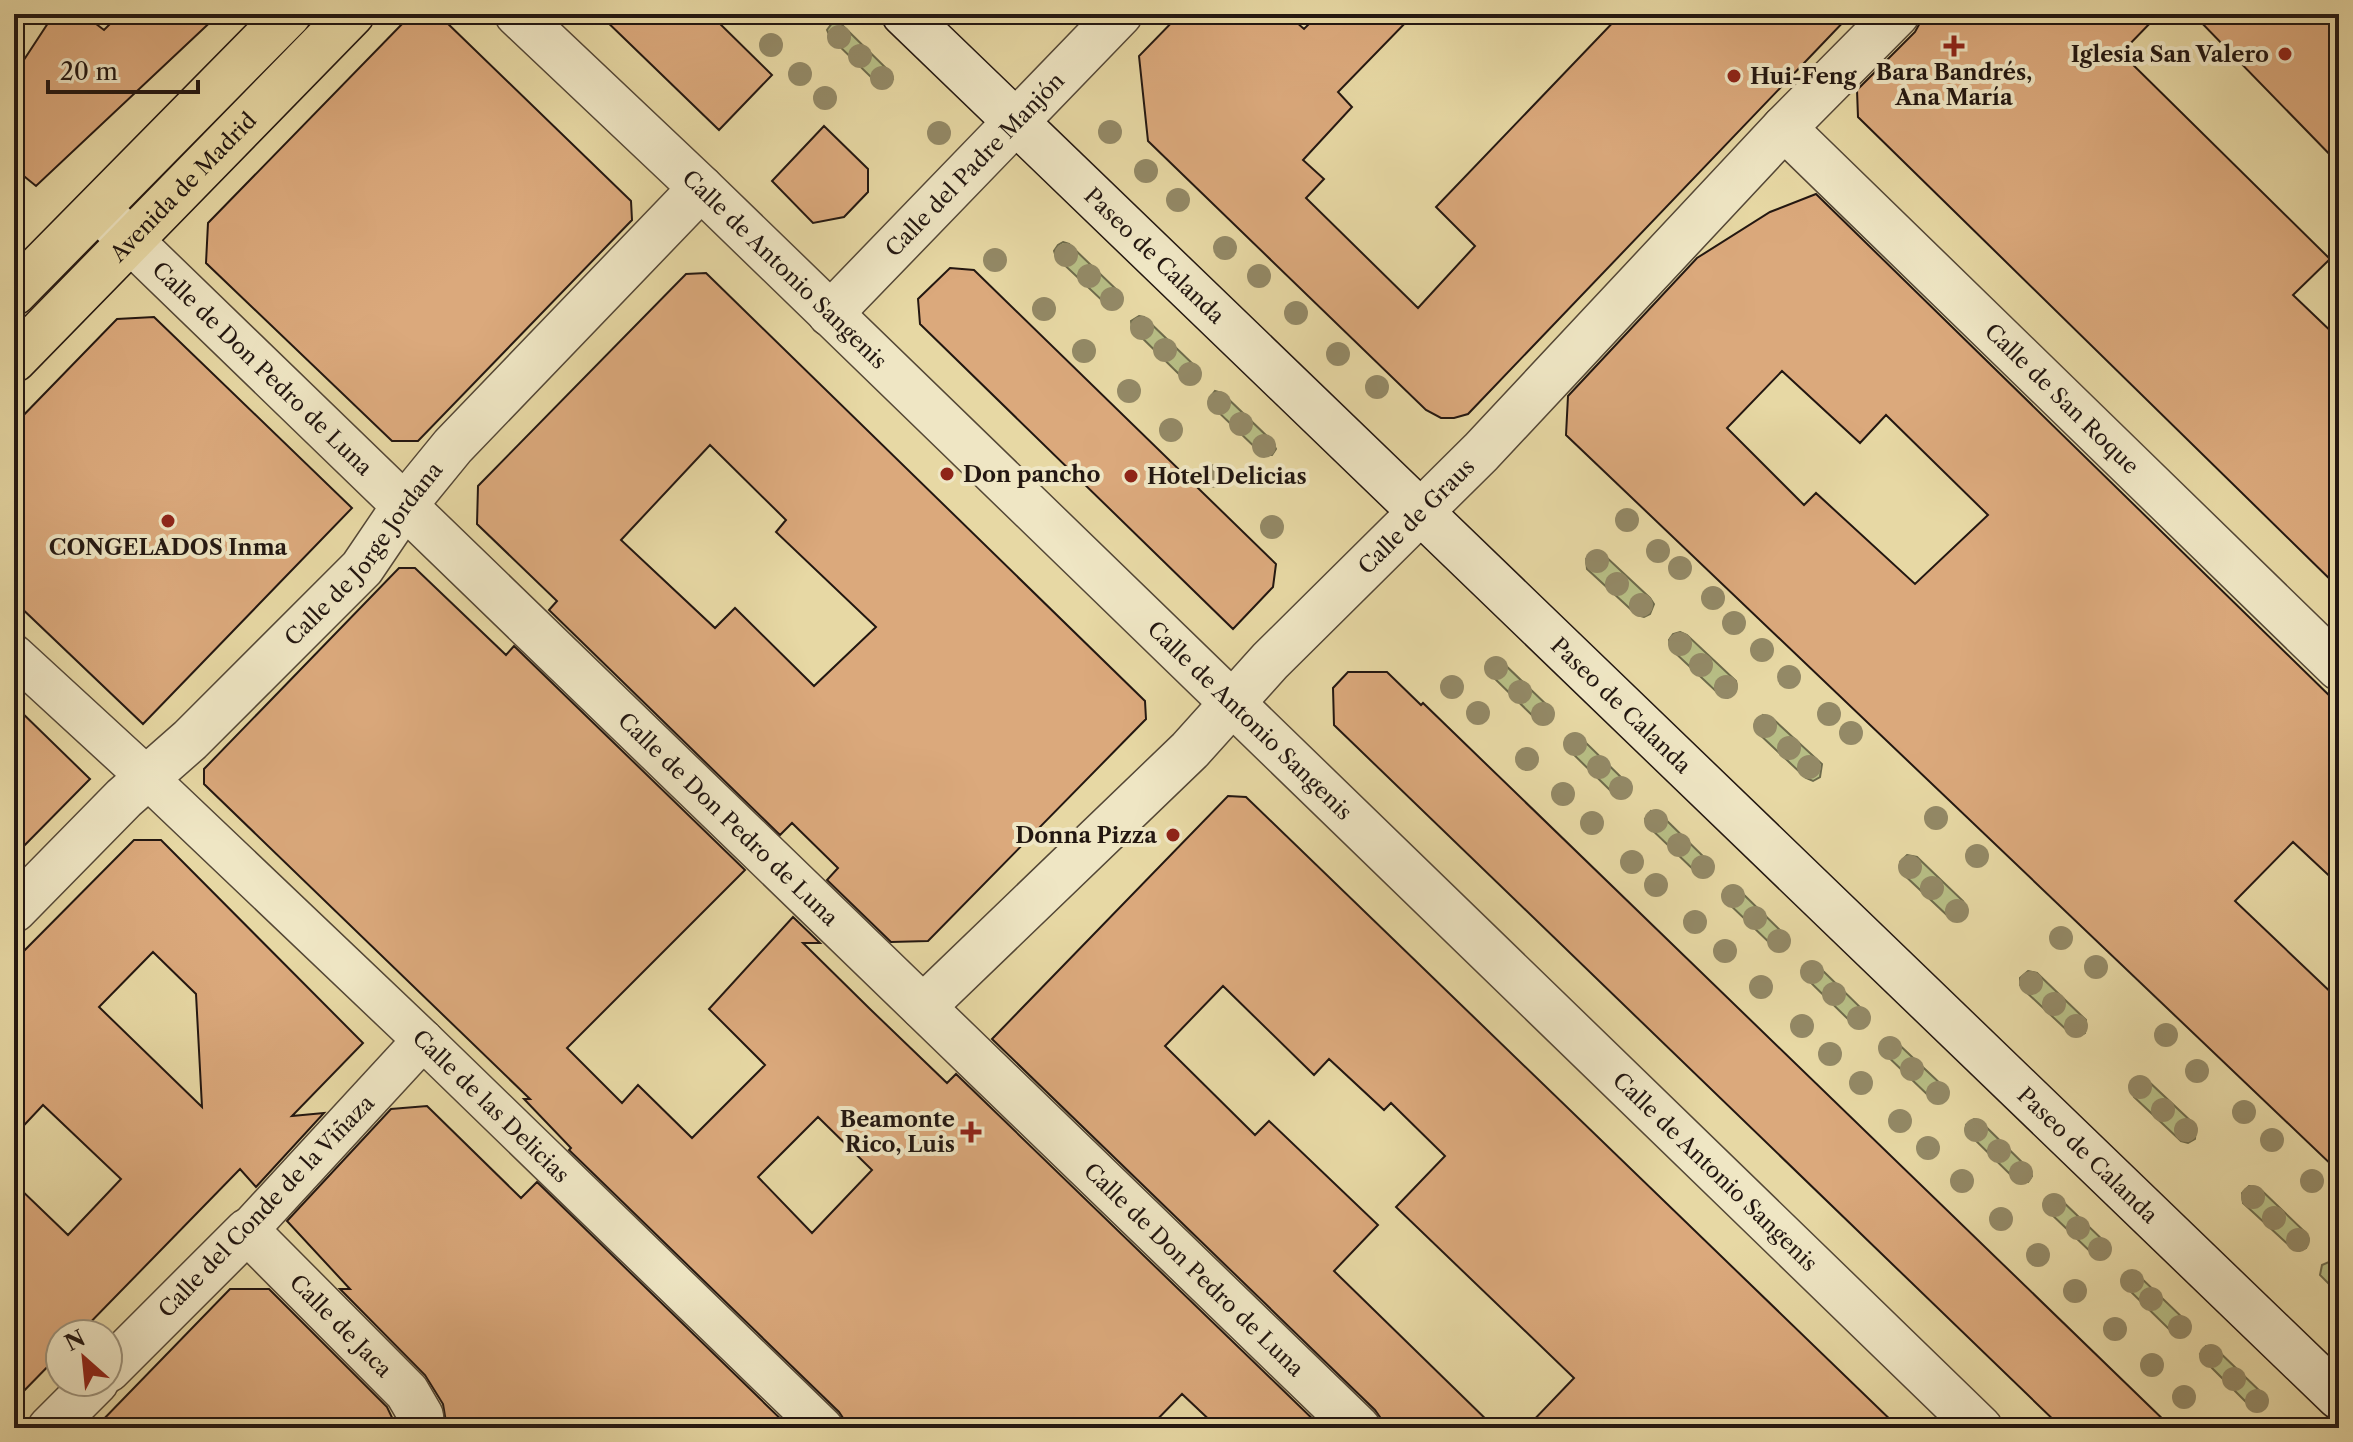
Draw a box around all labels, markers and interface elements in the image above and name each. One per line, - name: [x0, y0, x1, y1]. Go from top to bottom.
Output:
- marker: Bara Bandrés, Ana María: [1945, 37, 1963, 55]
- place label: Iglesia San Valero: [2071, 41, 2269, 68]
- scale bar: [48, 44, 198, 94]
- marker: Iglesia San Valero: [2276, 45, 2294, 63]
- text: 20 m: [60, 57, 118, 86]
- place label: Bara Bandrés, Ana María: [1876, 59, 2032, 111]
- place label: Hui-Feng: [1750, 63, 1858, 90]
- street label: Calle del Padre Manjón: [880, 67, 1070, 262]
- marker: Hui-Feng: [1725, 67, 1743, 85]
- street label: Avenida de Madrid: [104, 107, 262, 268]
- street label: Calle de Antonio Sangenis: [677, 165, 892, 375]
- street label: Paseo de Calanda: [1079, 182, 1230, 330]
- street label: Calle de Don Pedro de Luna: [147, 256, 378, 481]
- street label: Calle de San Roque: [1979, 318, 2144, 480]
- street label: Calle de Graus: [1353, 453, 1480, 580]
- street label: Calle de Jorge Jordana: [279, 456, 449, 651]
- place label: Don pancho: [963, 461, 1100, 488]
- place label: Hotel Delicias: [1147, 463, 1307, 490]
- marker: Don pancho: [938, 465, 956, 483]
- marker: Hotel Delicias: [1122, 467, 1140, 485]
- marker: CONGELADOS Inma: [159, 512, 177, 530]
- place label: CONGELADOS Inma: [49, 534, 288, 561]
- street label: Calle de Antonio Sangenis: [1142, 616, 1358, 826]
- street label: Paseo de Calanda: [1545, 632, 1697, 779]
- street label: Calle de Don Pedro de Luna: [612, 707, 844, 932]
- place label: Donna Pizza: [1015, 822, 1157, 849]
- marker: Donna Pizza: [1164, 826, 1182, 844]
- street label: Calle de las Delicias: [407, 1024, 575, 1189]
- street label: Calle de Antonio Sangenis: [1607, 1067, 1823, 1277]
- street label: Paseo de Calanda: [2012, 1082, 2163, 1229]
- street label: Calle del Conde de la Viñaza: [153, 1089, 380, 1323]
- place label: Beamonte Rico, Luis: [840, 1106, 955, 1158]
- marker: Beamonte Rico, Luis: [962, 1123, 980, 1141]
- street label: Calle de Don Pedro de Luna: [1078, 1157, 1310, 1382]
- street label: Calle de Jaca: [284, 1269, 398, 1383]
- north arrow: [44, 1318, 124, 1398]
- text: N: [60, 1324, 90, 1357]

